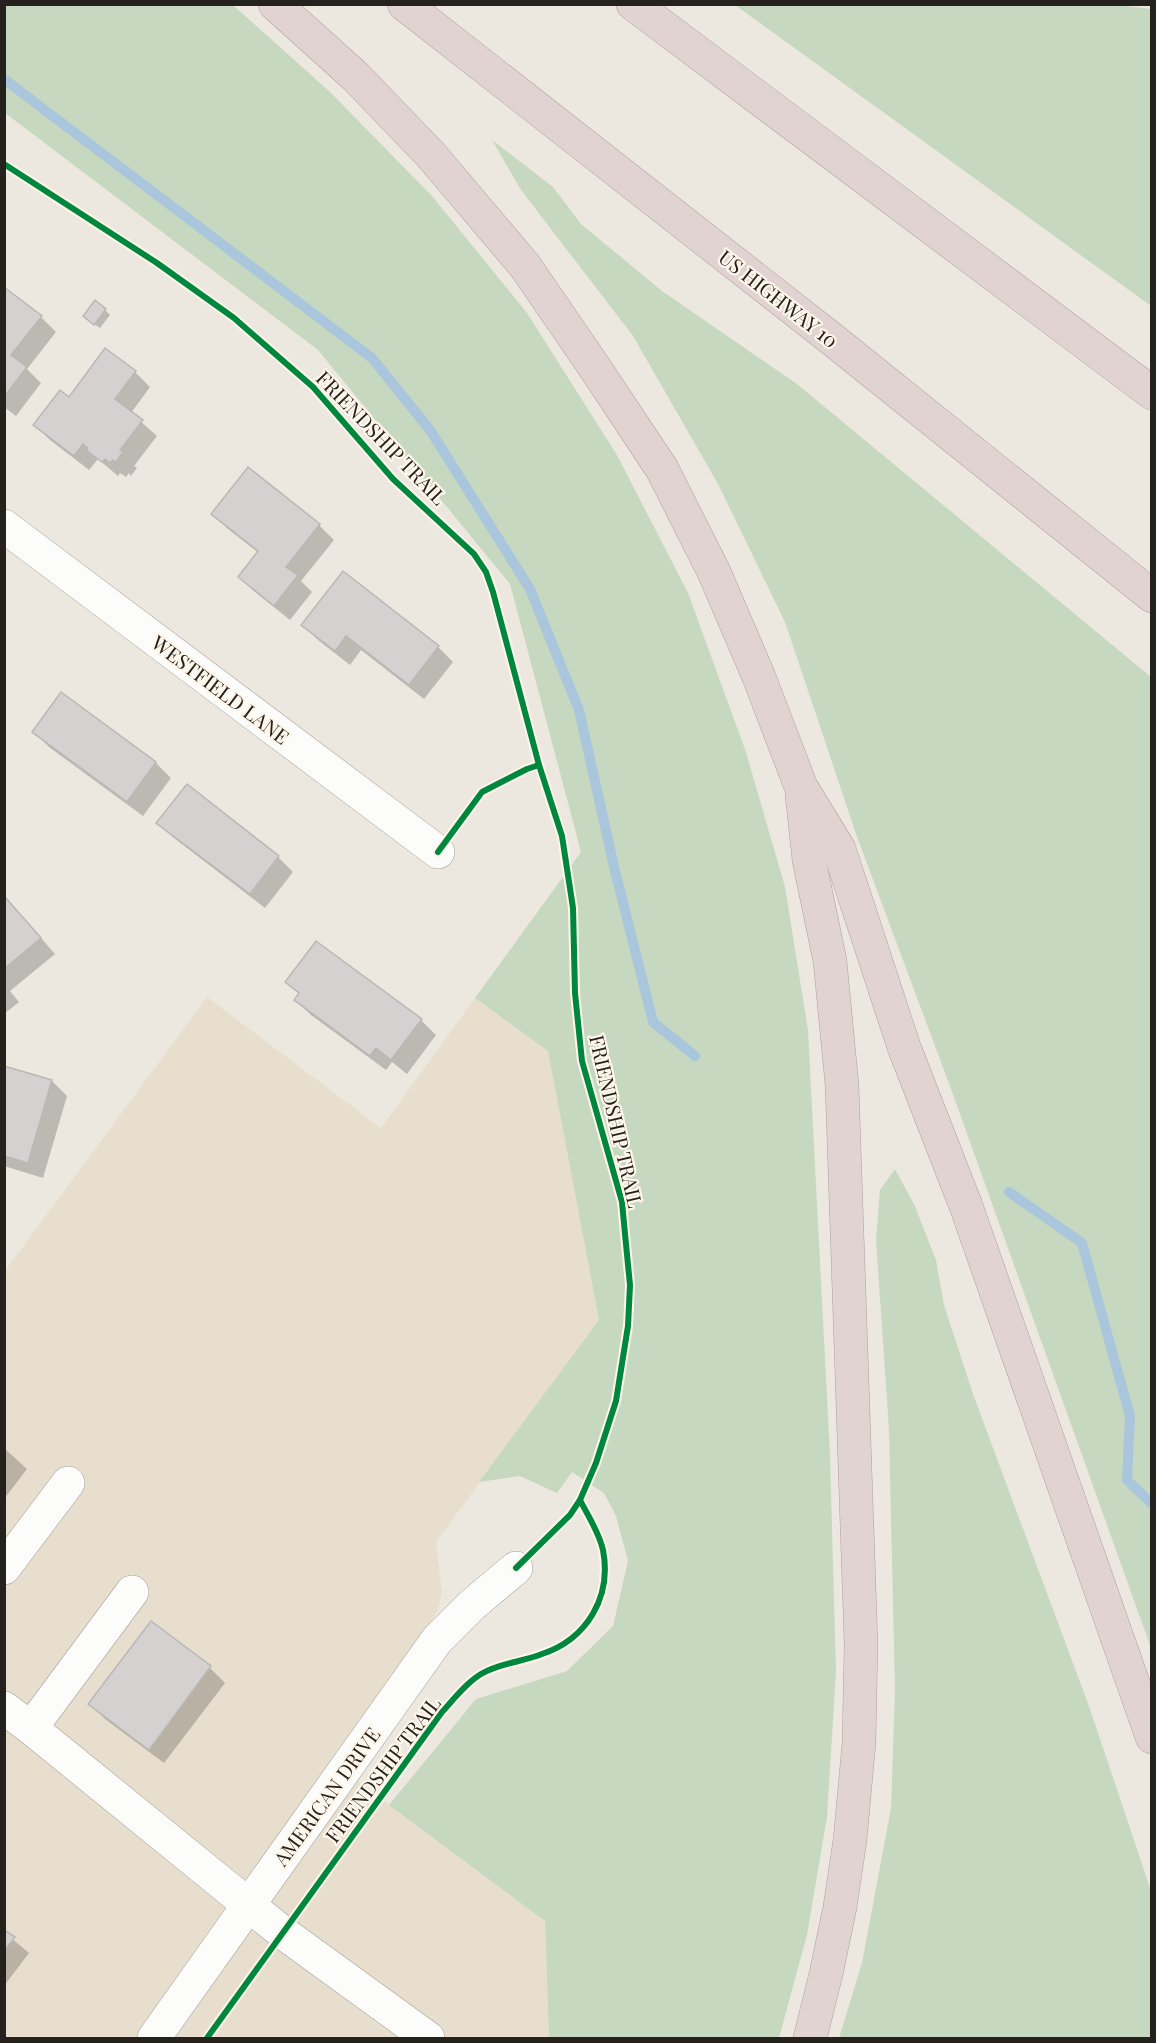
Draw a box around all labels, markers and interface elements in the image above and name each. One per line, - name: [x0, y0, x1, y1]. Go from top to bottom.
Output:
- street label: US HIGHWAY 10: [714, 243, 844, 353]
- street label: FRIENDSHIP TRAIL: [311, 364, 453, 510]
- street label: WESTFIELD LANE: [146, 628, 295, 750]
- street label: FRIENDSHIP TRAIL: [584, 1032, 650, 1210]
- street label: FRIENDSHIP TRAIL: [318, 1690, 446, 1848]
- street label: AMERICAN DRIVE: [266, 1721, 385, 1872]

